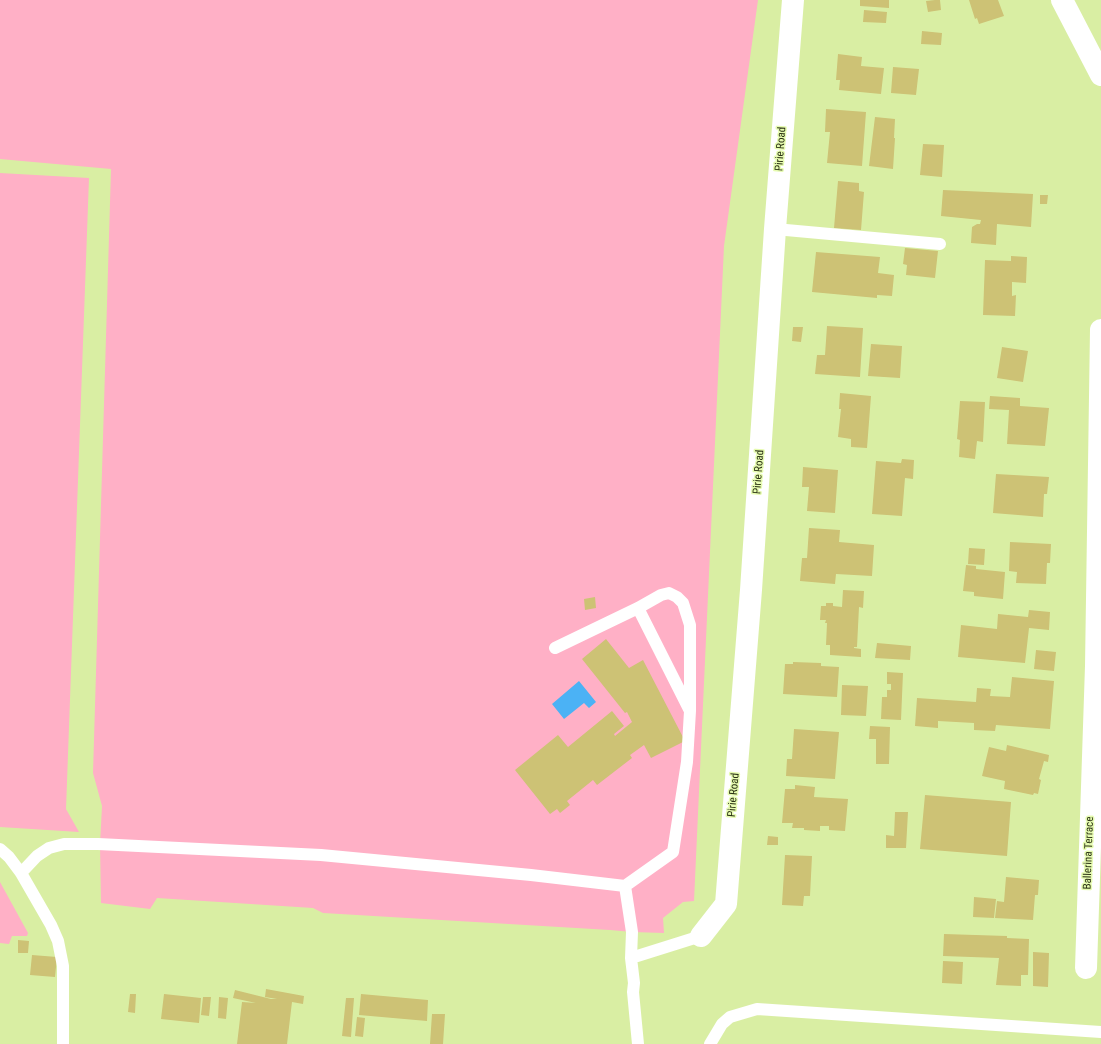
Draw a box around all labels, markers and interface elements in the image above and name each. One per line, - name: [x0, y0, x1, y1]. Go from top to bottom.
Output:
- street label: Pirie Road: [773, 126, 789, 172]
- street label: Pirie Road: [751, 449, 767, 495]
- street label: Pirie Road: [725, 772, 743, 818]
- street label: Ballerina Terrace: [1081, 816, 1097, 890]

